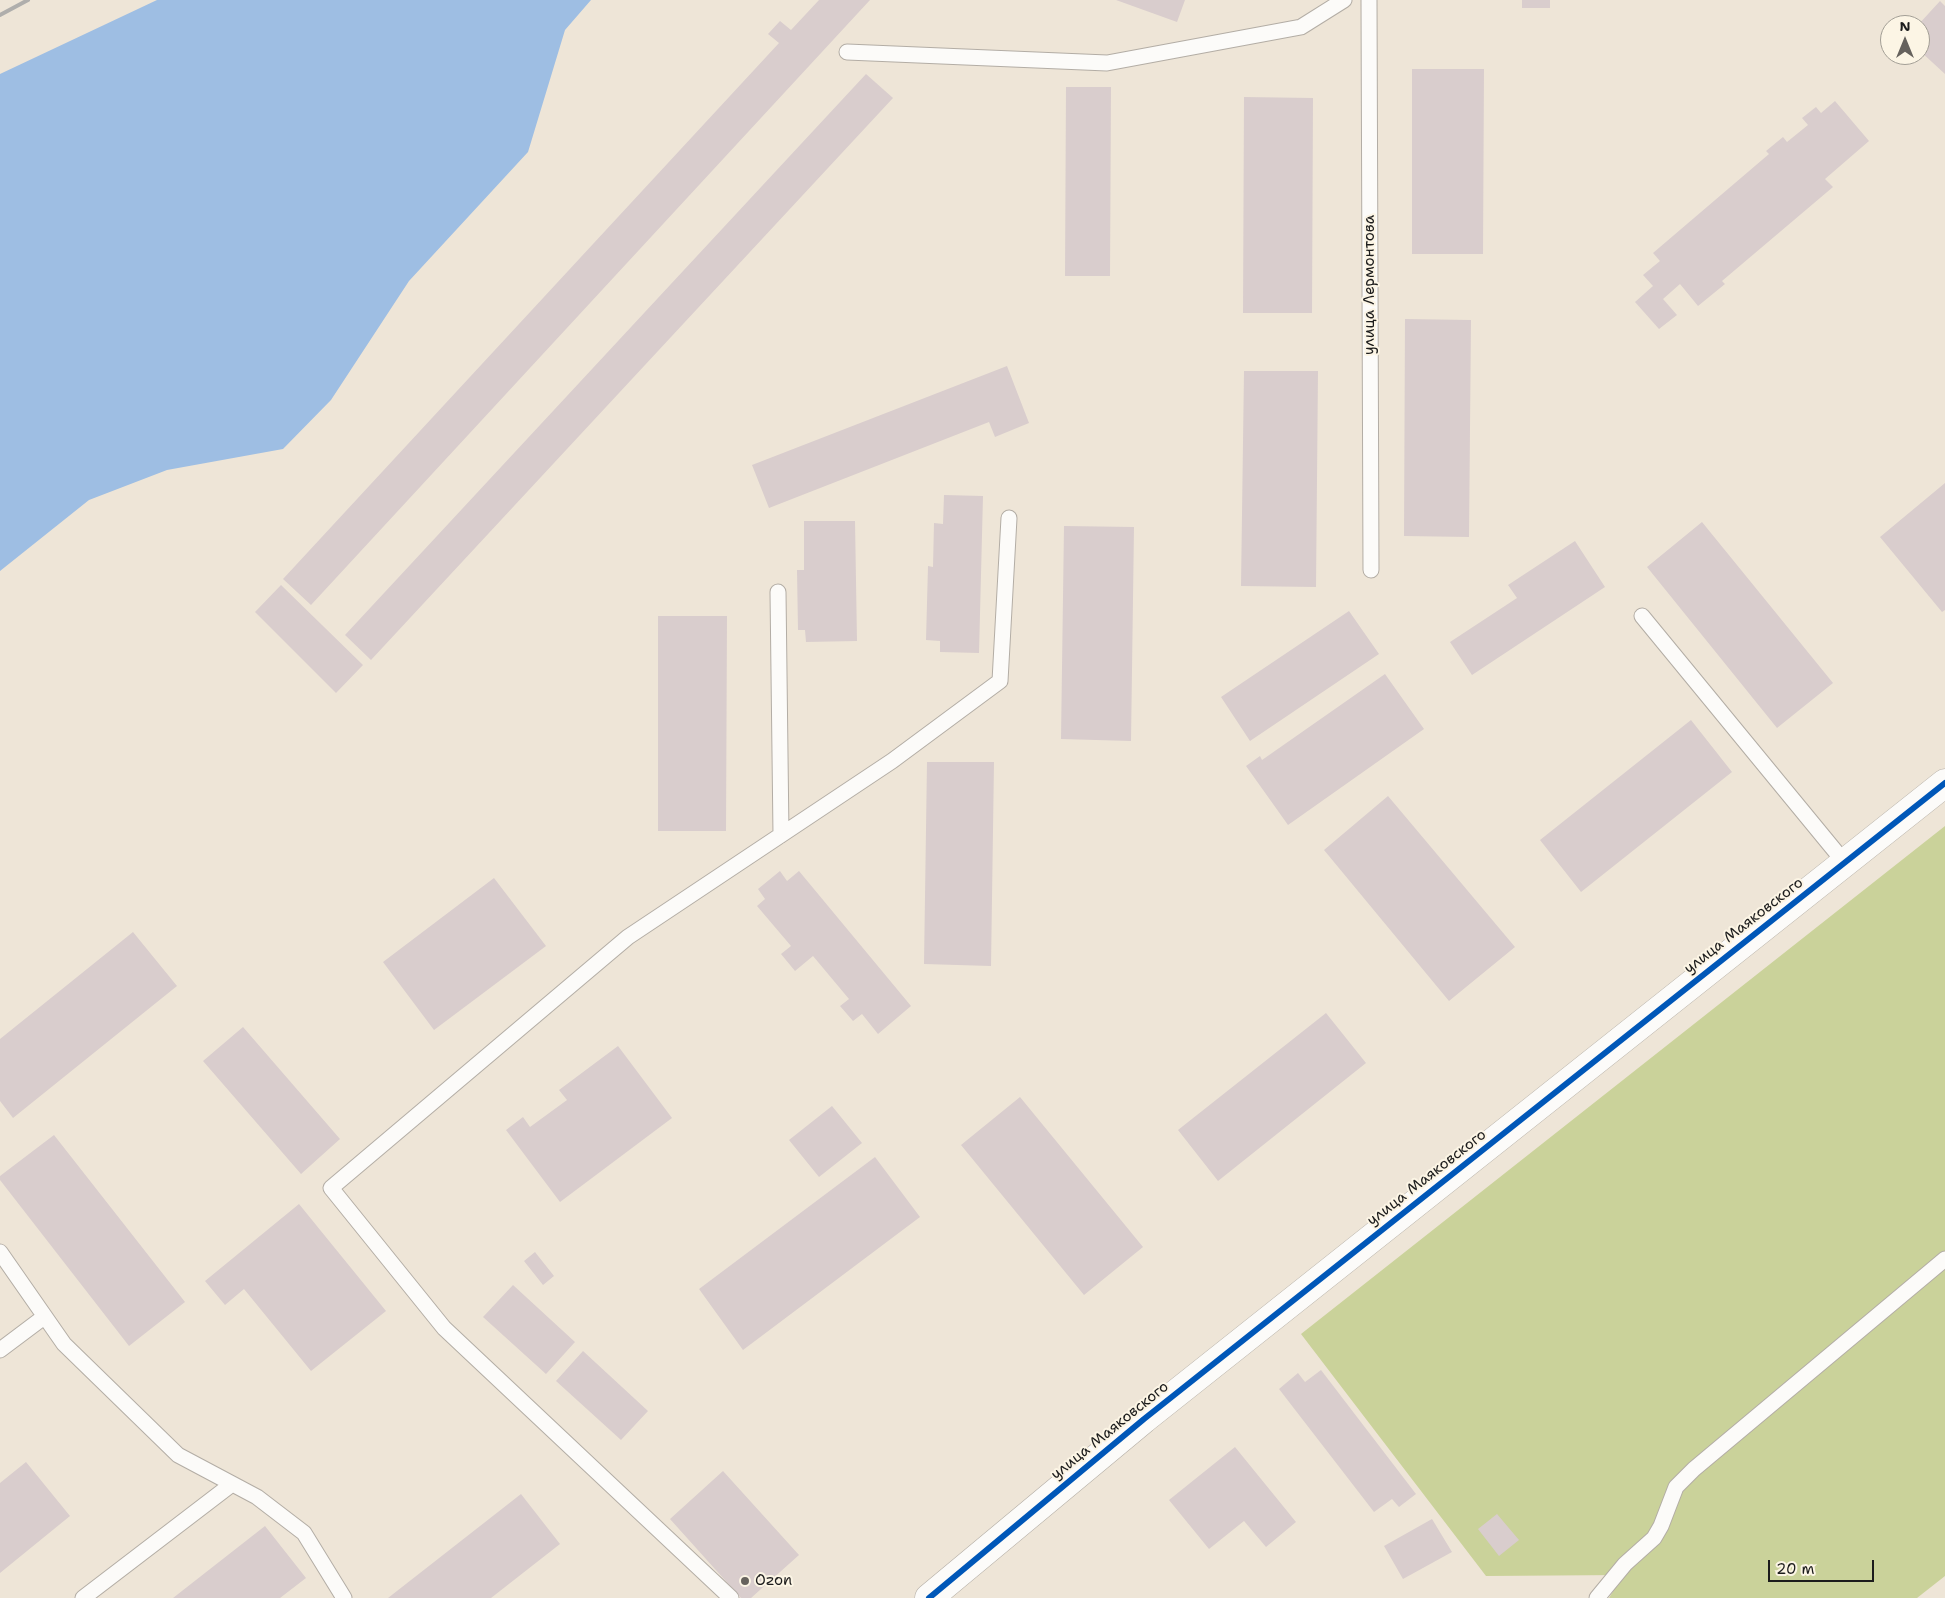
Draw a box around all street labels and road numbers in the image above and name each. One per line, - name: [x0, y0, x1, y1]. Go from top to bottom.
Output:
- street label: улица Лермонтова: [1361, 215, 1379, 355]
- street label: улица Маяковского: [1681, 874, 1807, 978]
- street label: улица Маяковского: [1364, 1126, 1490, 1230]
- street label: улица Маяковского: [1048, 1378, 1172, 1484]

